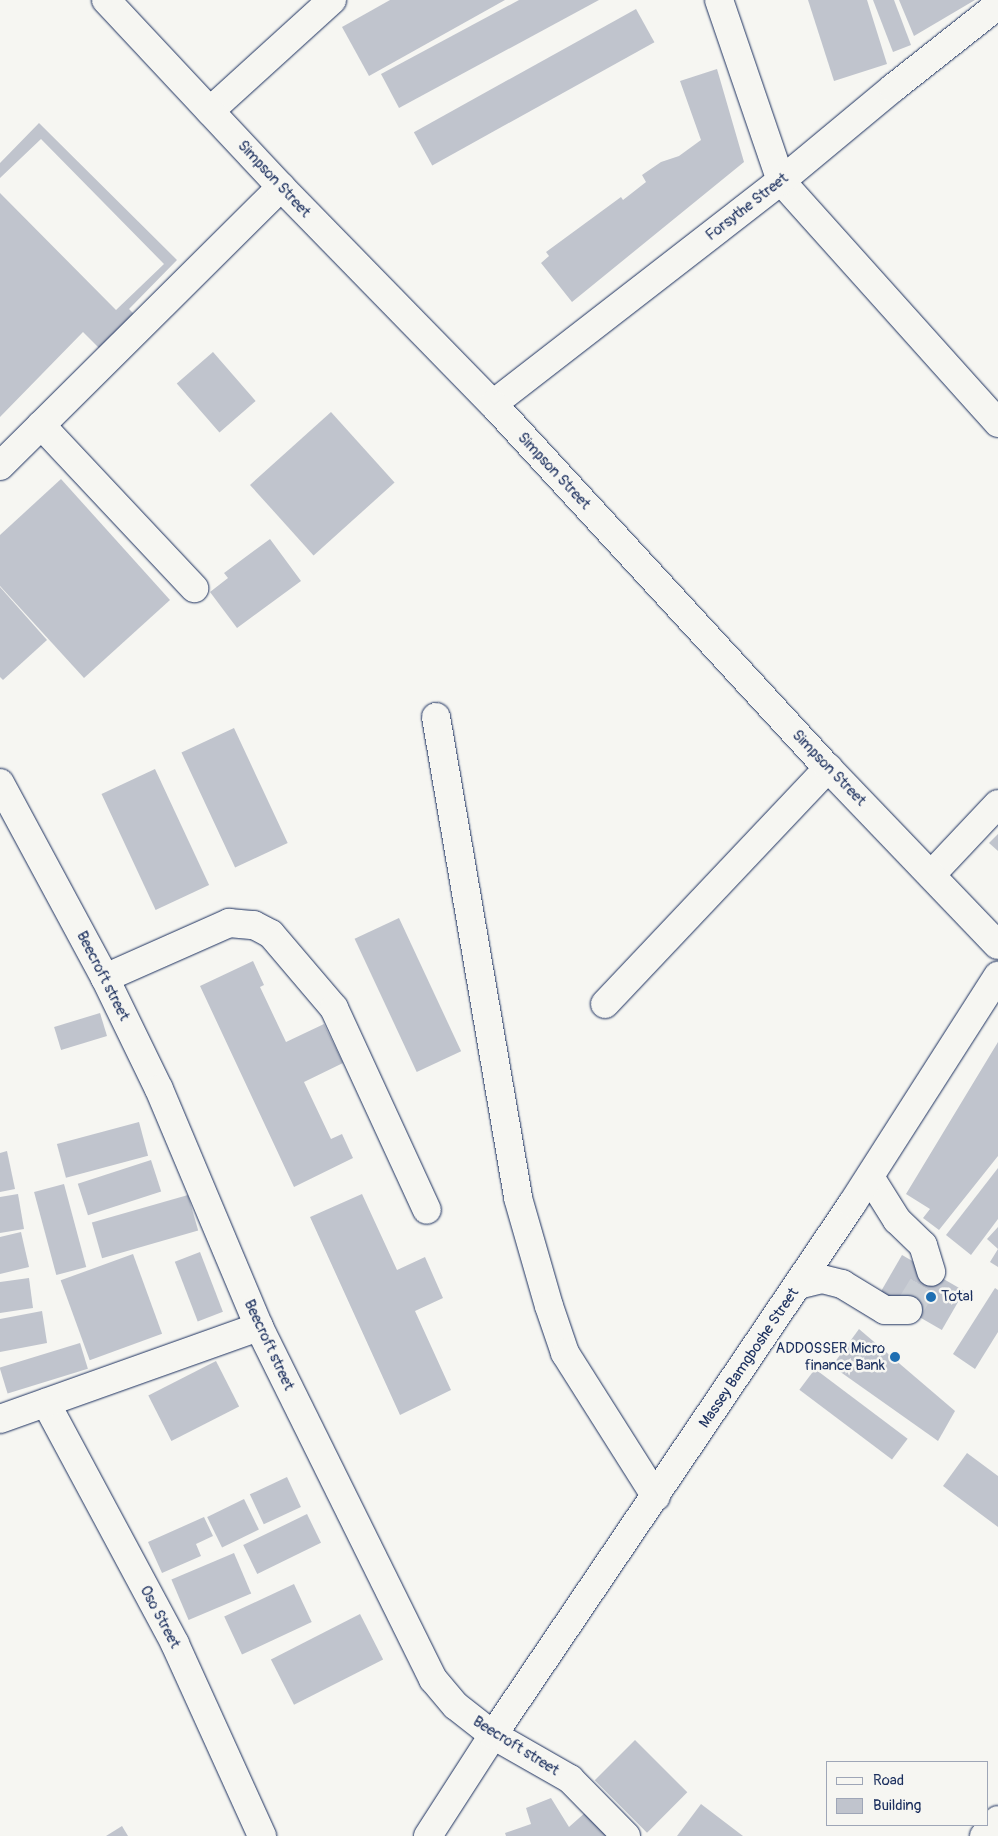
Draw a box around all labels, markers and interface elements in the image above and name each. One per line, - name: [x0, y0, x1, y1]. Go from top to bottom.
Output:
- street label: Simpson Street: [234, 137, 314, 221]
- street label: Forsythe Street: [702, 169, 792, 245]
- street label: Simpson Street: [514, 429, 594, 513]
- street label: Simpson Street: [788, 726, 870, 810]
- street label: Beecroft street: [73, 928, 133, 1024]
- street label: Massey Bamgboshe Street: [695, 1285, 803, 1431]
- place label: Total: [941, 1288, 973, 1306]
- marker: Total: [925, 1291, 937, 1303]
- street label: Beecroft street: [240, 1297, 298, 1393]
- place label: ADDOSSER Micro finance Bank: [776, 1339, 885, 1374]
- marker: ADDOSSER Micro finance Bank: [889, 1351, 901, 1363]
- street label: Oso Street: [136, 1583, 184, 1651]
- street label: Beecroft street: [470, 1712, 562, 1780]
- legend: [826, 1761, 988, 1826]
- text: Road: [873, 1771, 904, 1790]
- text: Building: [873, 1796, 921, 1815]

